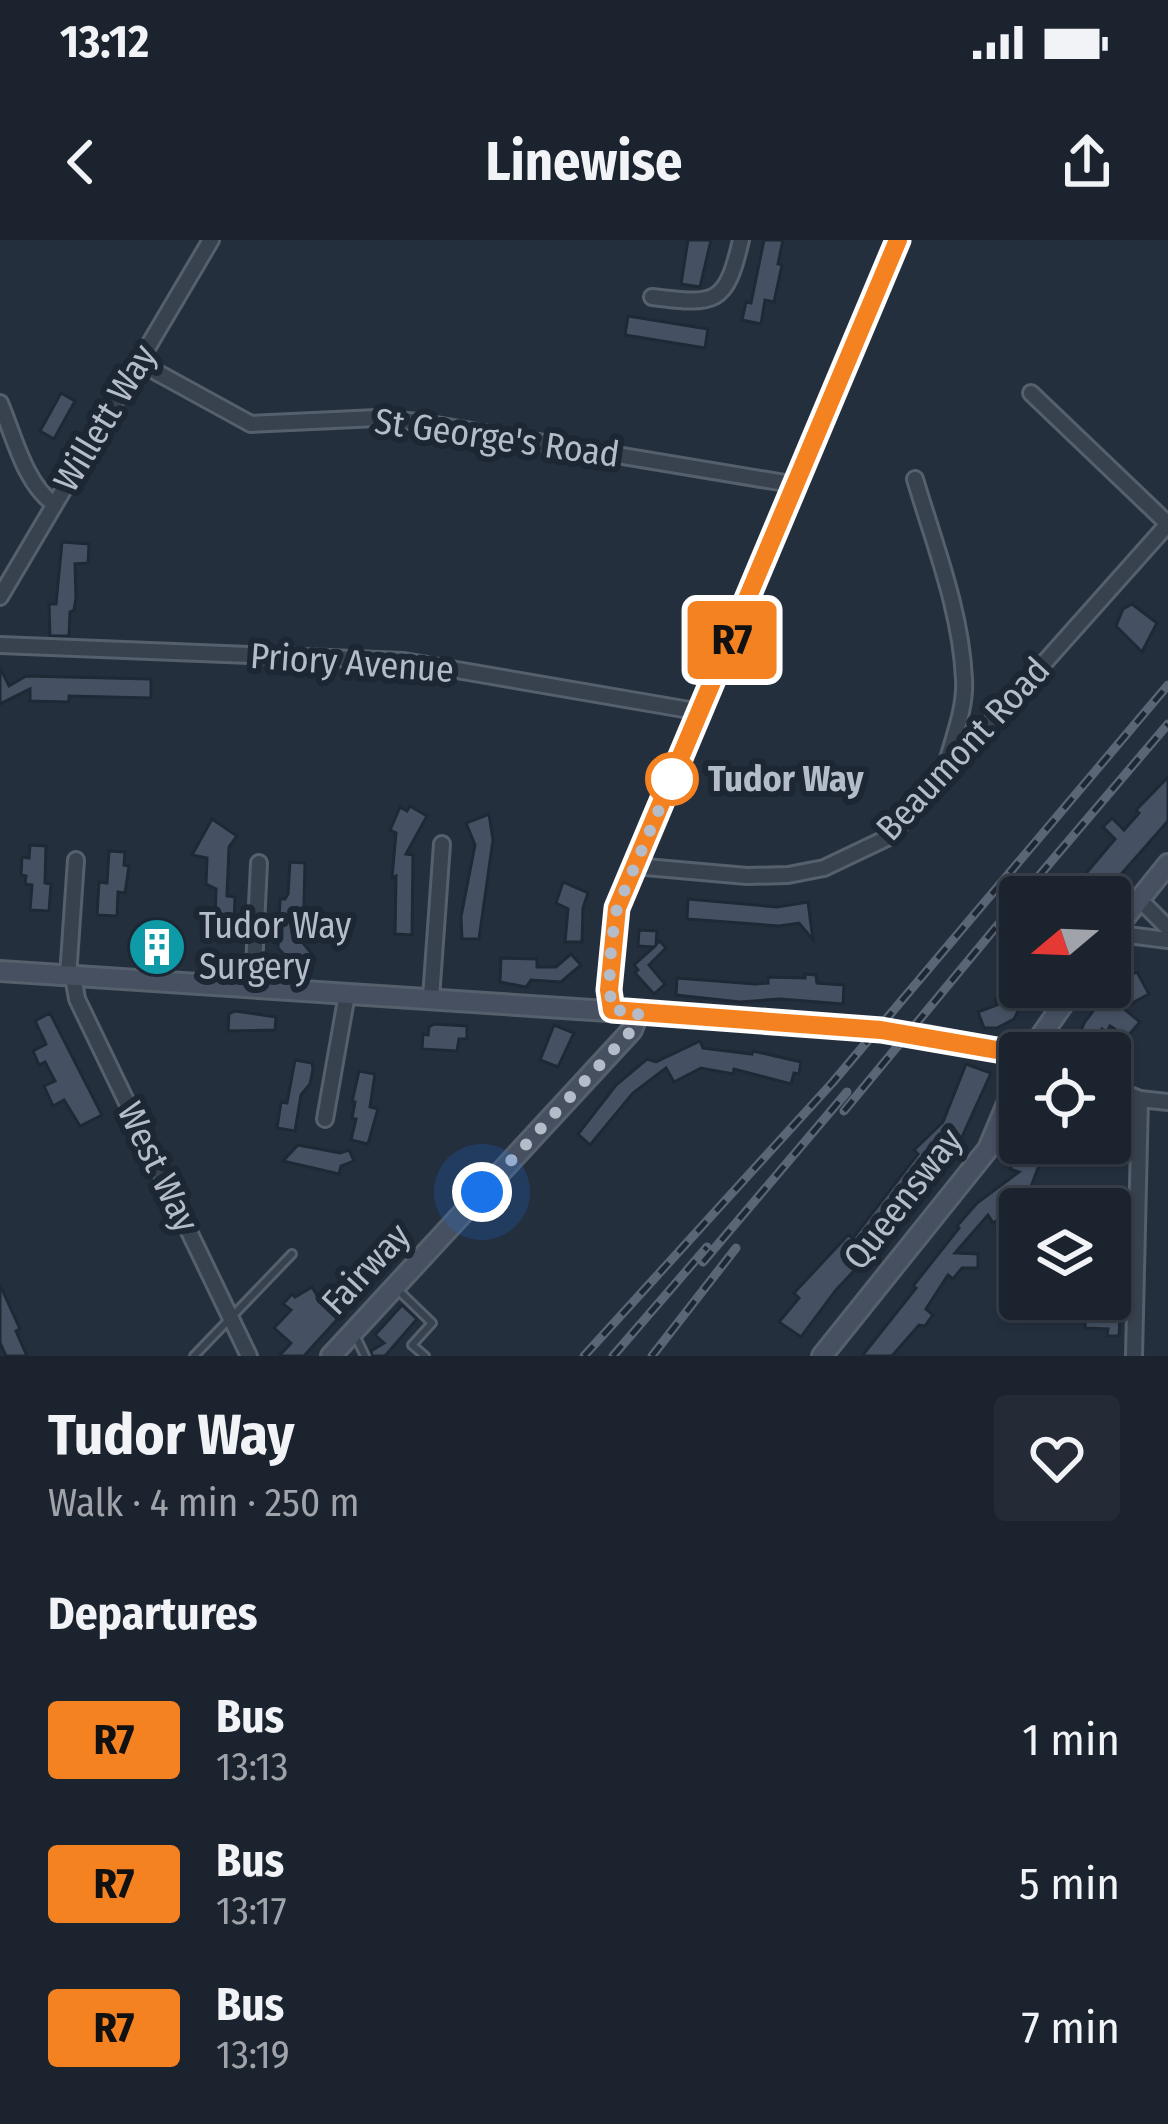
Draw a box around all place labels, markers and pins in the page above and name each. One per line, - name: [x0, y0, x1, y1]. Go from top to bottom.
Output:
- marker: Tudor Way: [647, 754, 697, 804]
- place label: Tudor Way: [708, 757, 864, 801]
- place label: Tudor Way Surgery: [199, 904, 351, 989]
- building icon: Tudor Way Surgery: [126, 916, 188, 978]

